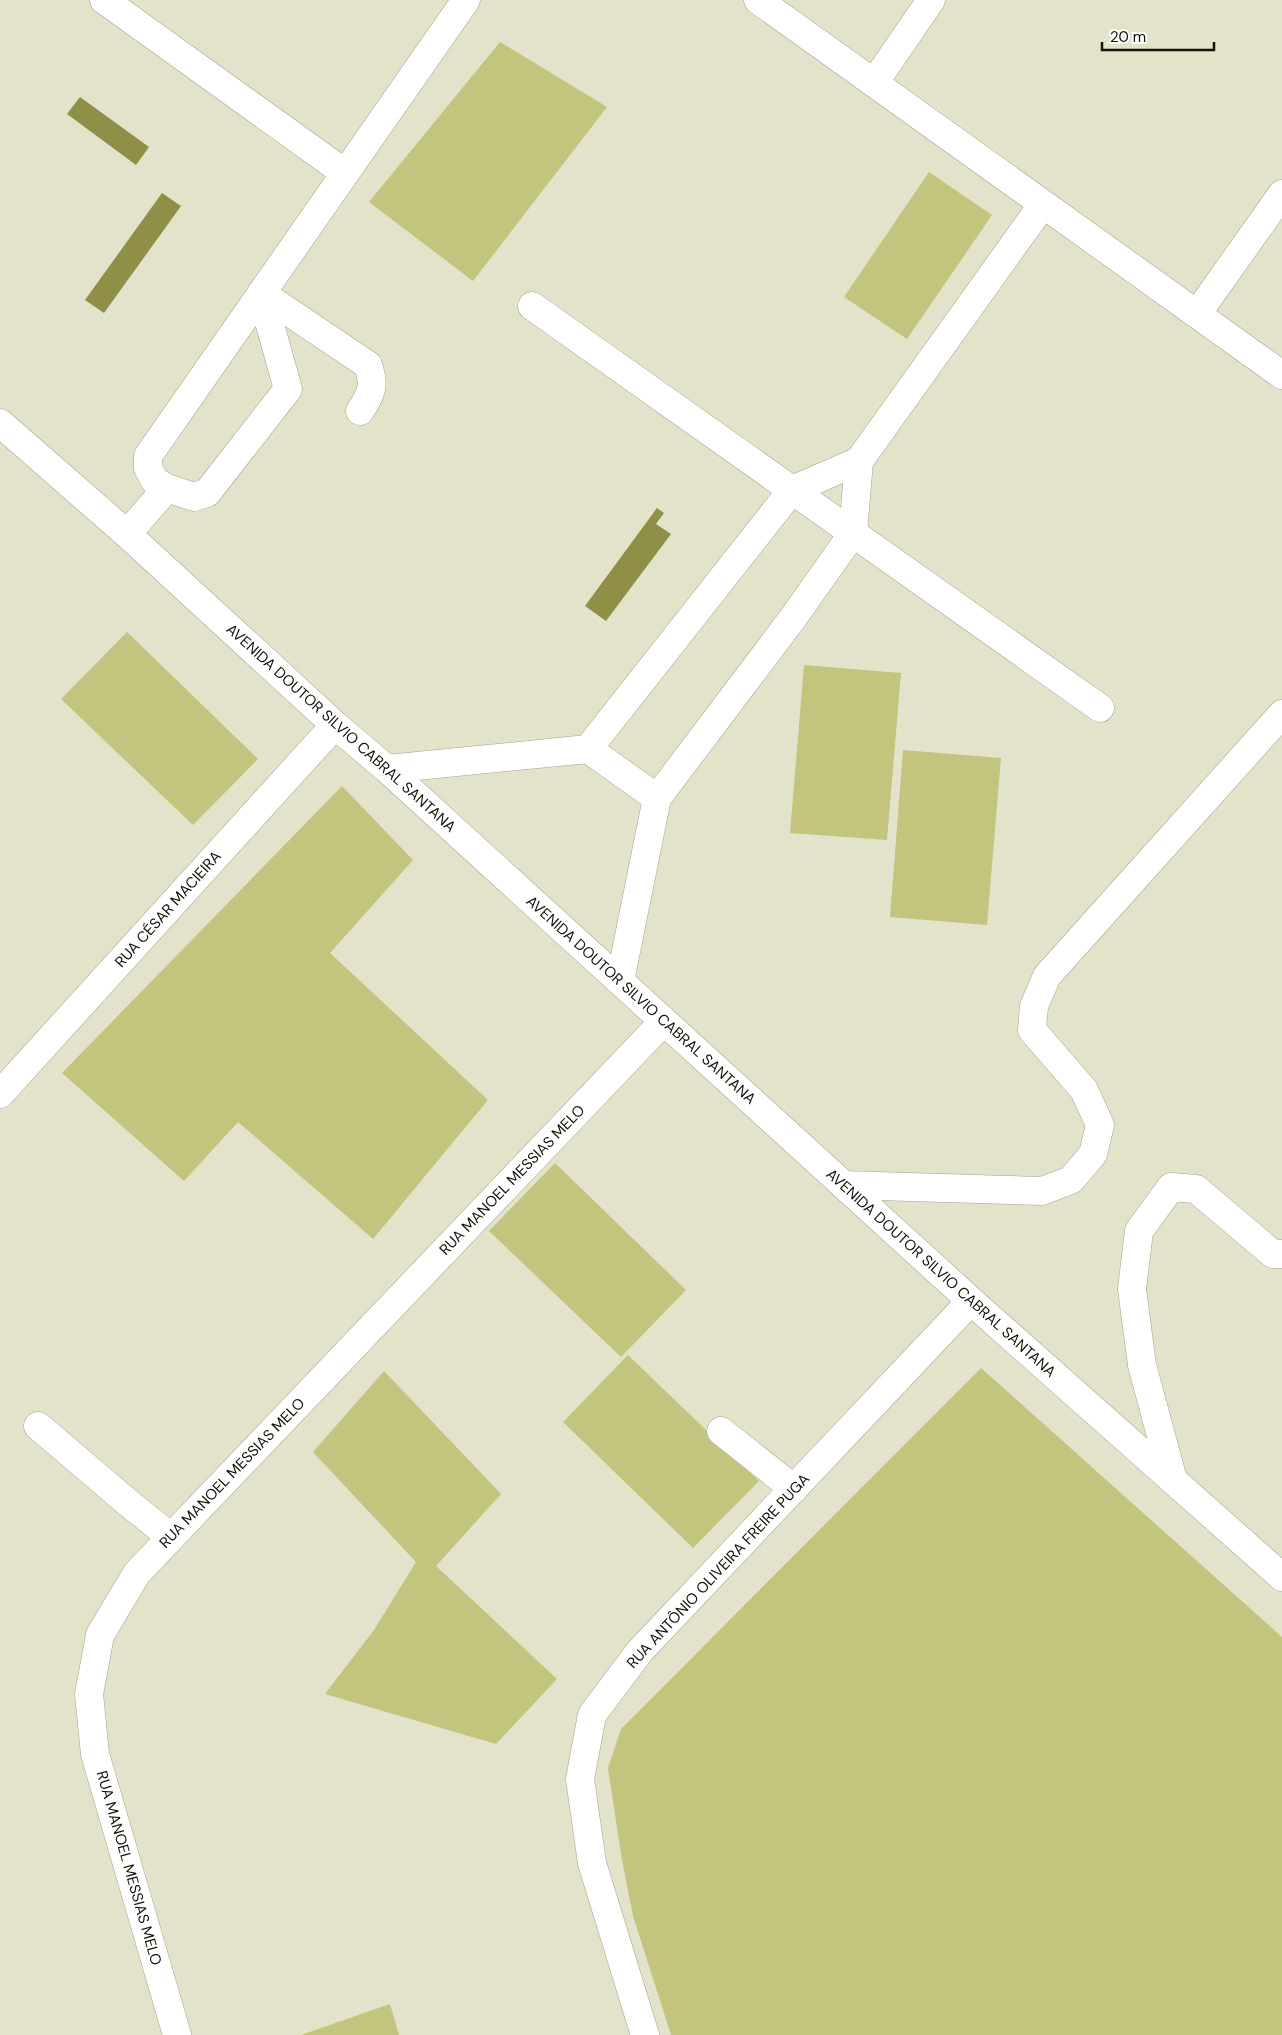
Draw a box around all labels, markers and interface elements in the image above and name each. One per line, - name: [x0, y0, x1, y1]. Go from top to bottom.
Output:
- scale bar: [1102, 20, 1214, 52]
- text: 20 m: [1110, 27, 1146, 47]
- street label: AVENIDA DOUTOR SILVIO CABRAL SANTANA: [222, 619, 460, 837]
- street label: RUA CÉSAR MACIEIRA: [110, 846, 226, 971]
- street label: AVENIDA DOUTOR SILVIO CABRAL SANTANA: [522, 891, 760, 1109]
- street label: RUA MANOEL MESSIAS MELO: [435, 1101, 589, 1259]
- street label: AVENIDA DOUTOR SILVIO CABRAL SANTANA: [822, 1164, 1060, 1382]
- street label: RUA MANOEL MESSIAS MELO: [155, 1394, 309, 1552]
- street label: RUA ANTÔNIO OLIVEIRA FREIRE PUGA: [622, 1469, 814, 1673]
- street label: RUA MANOEL MESSIAS MELO: [92, 1768, 166, 1968]

